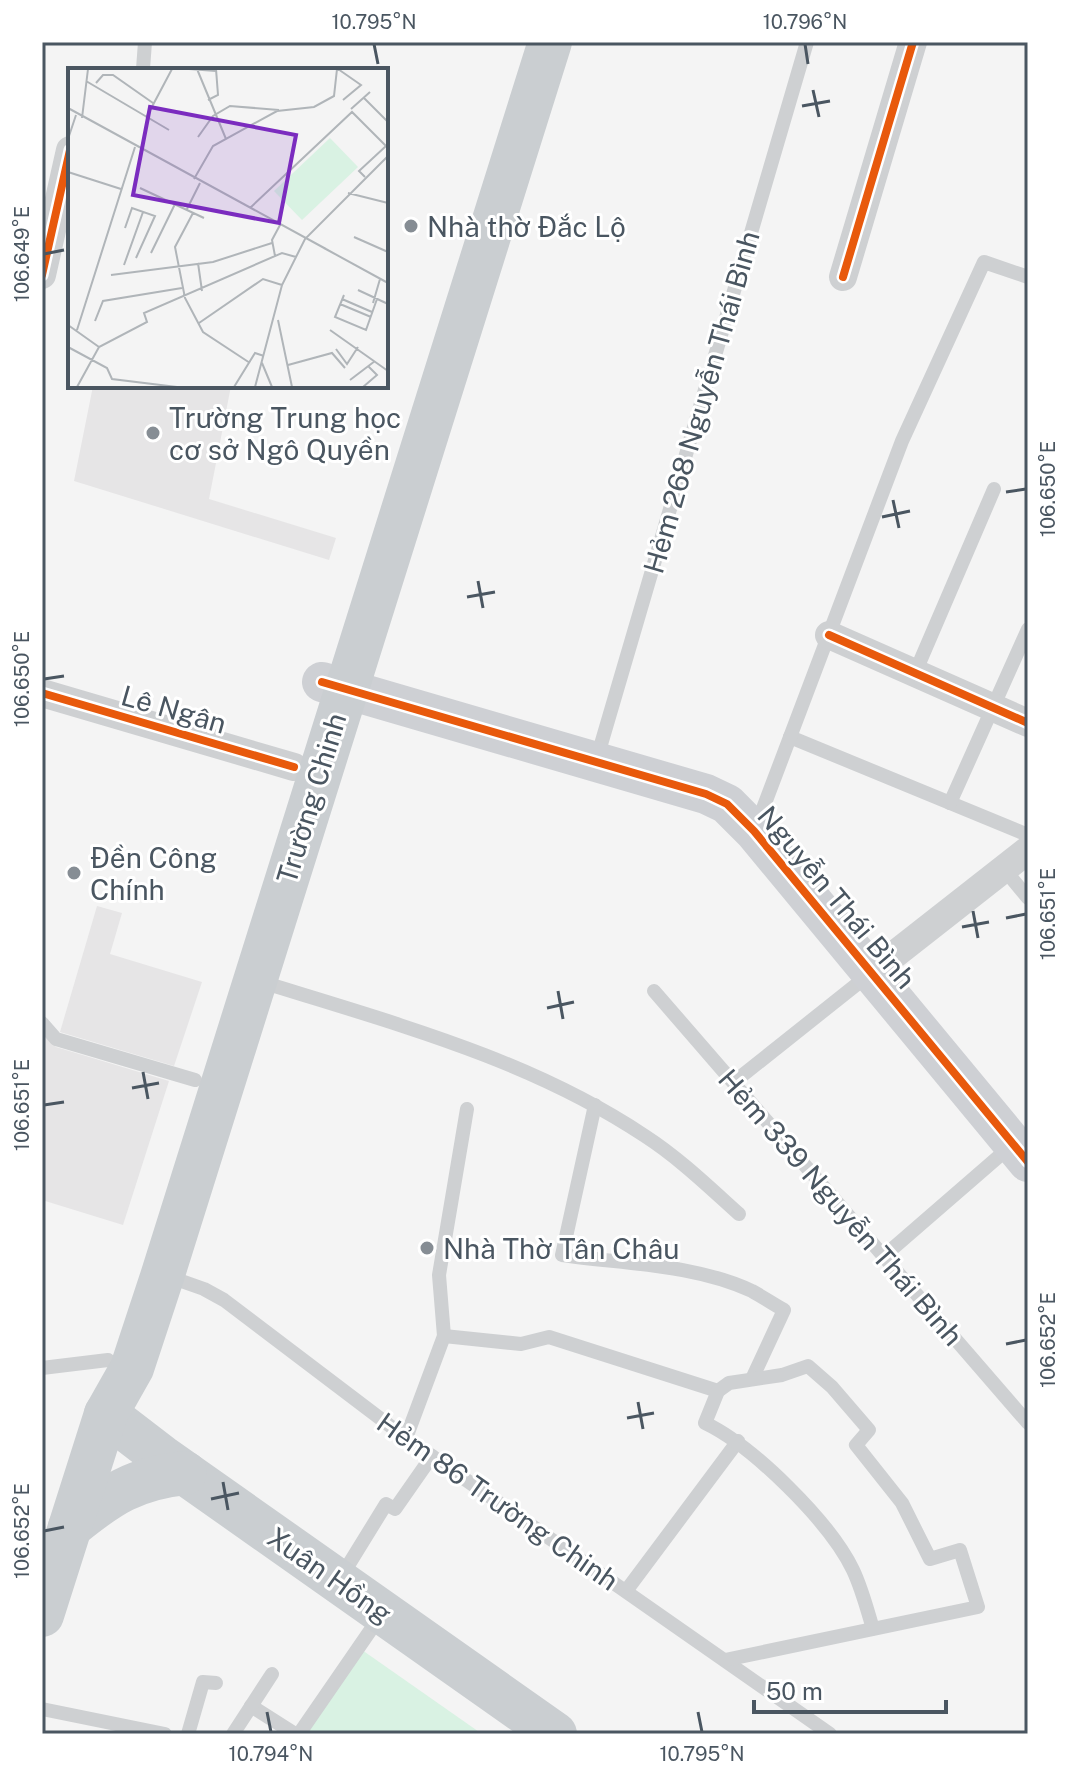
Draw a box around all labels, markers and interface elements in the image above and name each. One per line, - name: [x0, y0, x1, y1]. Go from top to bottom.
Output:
- text: 10.795°N: [331, 10, 417, 34]
- text: 10.796°N: [763, 10, 847, 34]
- inset map: [68, 68, 388, 388]
- text: 106.649°E: [10, 206, 34, 302]
- place label: Nhà thờ Đắc Lộ: [427, 210, 626, 243]
- marker: Nhà thờ Đắc Lộ: [402, 217, 420, 235]
- street label: Hẻm 268 Nguyễn Thái Bình: [636, 227, 766, 577]
- place label: Trường Trung học cơ sở Ngô Quyền: [169, 401, 401, 466]
- marker: Trường Trung học cơ sở Ngô Quyền: [144, 424, 162, 442]
- text: 106.650°E: [1036, 441, 1060, 537]
- text: 106.650°E: [10, 631, 34, 727]
- street label: Lê Ngân: [118, 678, 230, 740]
- street label: Trường Chinh: [269, 709, 353, 887]
- street label: Nguyễn Thái Bình: [751, 799, 923, 995]
- place label: Đền Công Chính: [90, 841, 217, 906]
- marker: Đền Công Chính: [65, 864, 83, 882]
- text: 106.651°E: [1036, 868, 1060, 960]
- text: 106.651°E: [10, 1059, 34, 1151]
- street label: Hẻm 339 Nguyễn Thái Bình: [712, 1062, 970, 1352]
- place label: Nhà Thờ Tân Châu: [443, 1232, 679, 1265]
- marker: Nhà Thờ Tân Châu: [418, 1239, 436, 1257]
- text: 106.652°E: [1036, 1292, 1060, 1388]
- street label: Hẻm 86 Trường Chinh: [371, 1405, 625, 1597]
- text: 106.652°E: [10, 1483, 34, 1579]
- street label: Xuân Hồng: [262, 1520, 398, 1630]
- scale bar: [754, 1664, 946, 1714]
- text: 50 m: [766, 1677, 823, 1705]
- text: 10.794°N: [229, 1742, 313, 1766]
- text: 10.795°N: [659, 1742, 745, 1766]

